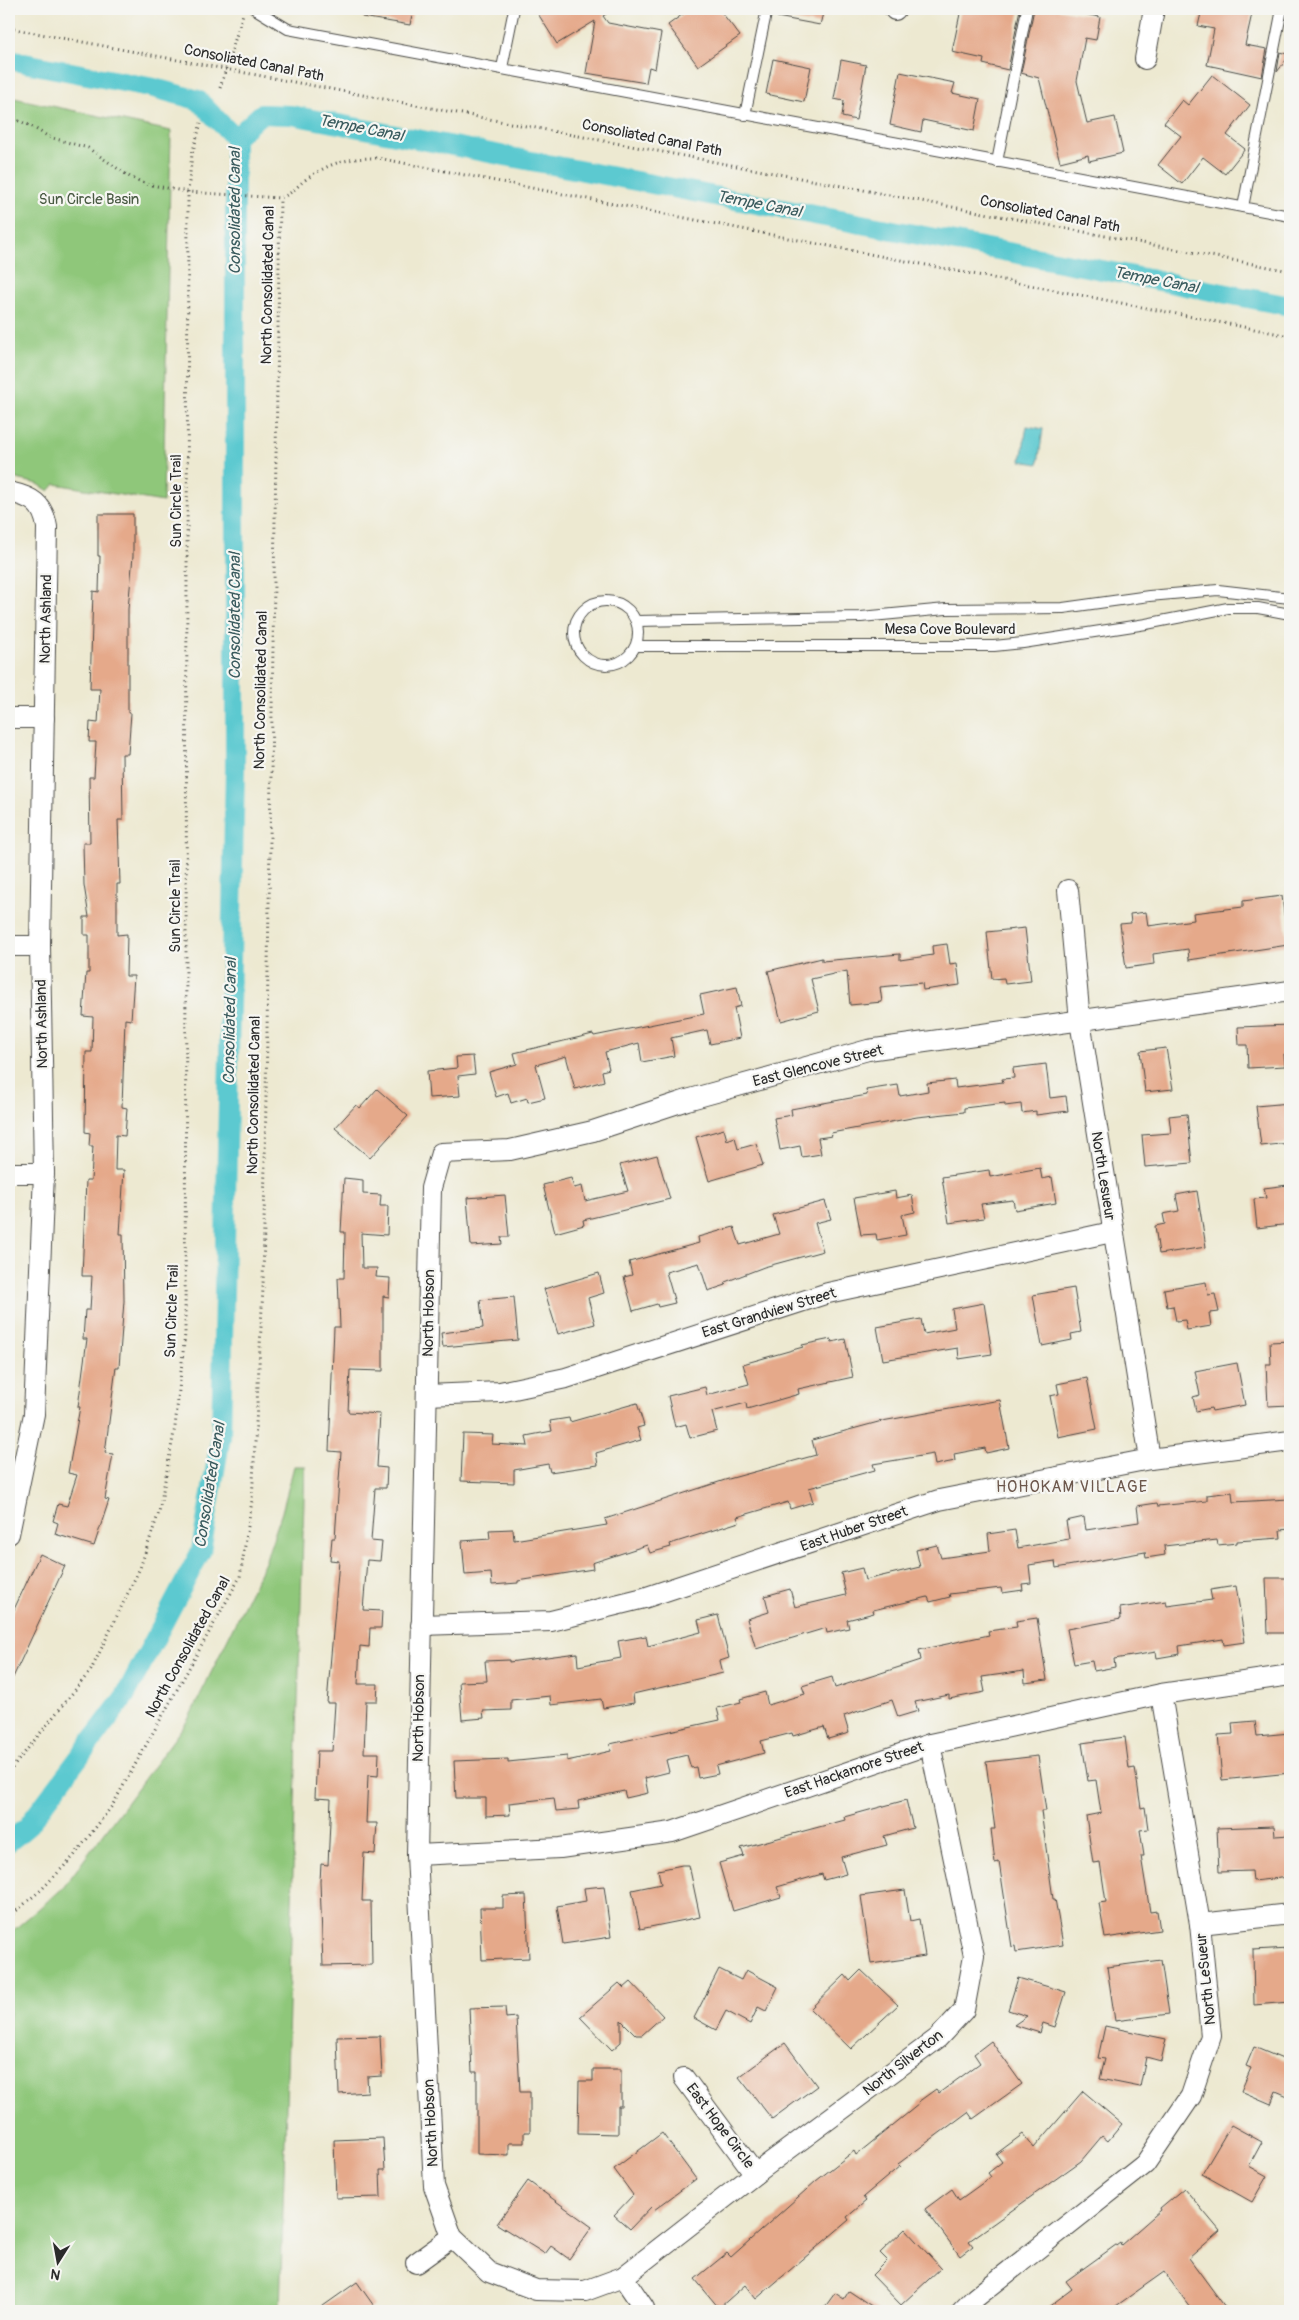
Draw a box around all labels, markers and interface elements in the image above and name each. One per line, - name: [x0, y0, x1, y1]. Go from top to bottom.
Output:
- street label: Consoliated Canal Path: [182, 40, 326, 86]
- water label: Tempe Canal: [317, 110, 407, 146]
- street label: Consoliated Canal Path: [580, 115, 724, 161]
- water label: Consolidated Canal: [225, 145, 245, 275]
- water label: Tempe Canal: [715, 186, 805, 222]
- park label: Sun Circle Basin: [39, 190, 139, 209]
- street label: Consoliated Canal Path: [978, 191, 1122, 237]
- street label: North Consolidated Canal: [257, 205, 279, 365]
- water label: Tempe Canal: [1112, 262, 1202, 298]
- street label: Sun Circle Trail: [167, 454, 186, 548]
- water label: Consolidated Canal: [225, 550, 245, 680]
- street label: North Ashland: [36, 574, 56, 664]
- street label: North Consolidated Canal: [250, 610, 272, 770]
- street label: Mesa Cove Boulevard: [884, 620, 1016, 639]
- street label: Sun Circle Trail: [166, 859, 185, 953]
- water label: Consolidated Canal: [219, 955, 241, 1085]
- street label: North Ashland: [32, 979, 52, 1069]
- street label: North Consolidated Canal: [243, 1015, 265, 1175]
- street label: East Glencove Street: [751, 1040, 886, 1091]
- street label: North Lesueur: [1087, 1130, 1120, 1223]
- street label: Sun Circle Trail: [161, 1264, 183, 1358]
- street label: North Hobson: [419, 1269, 439, 1357]
- street label: East Grandview Street: [700, 1283, 839, 1342]
- water label: Consolidated Canal: [190, 1419, 230, 1549]
- district label: HOHOKAM VILLAGE: [996, 1477, 1148, 1497]
- street label: East Huber Street: [798, 1501, 911, 1556]
- street label: North Consolidated Canal: [141, 1573, 235, 1721]
- street label: North Hobson: [409, 1674, 429, 1762]
- street label: East Hackamore Street: [782, 1737, 927, 1803]
- street label: North LeSueur: [1192, 1931, 1220, 2026]
- street label: North Silverton: [859, 2026, 947, 2100]
- street label: North Hobson: [419, 2079, 443, 2167]
- street label: East Hope Circle: [682, 2080, 759, 2173]
- north arrow: [32, 2238, 82, 2288]
- text: N: [49, 2265, 62, 2284]

